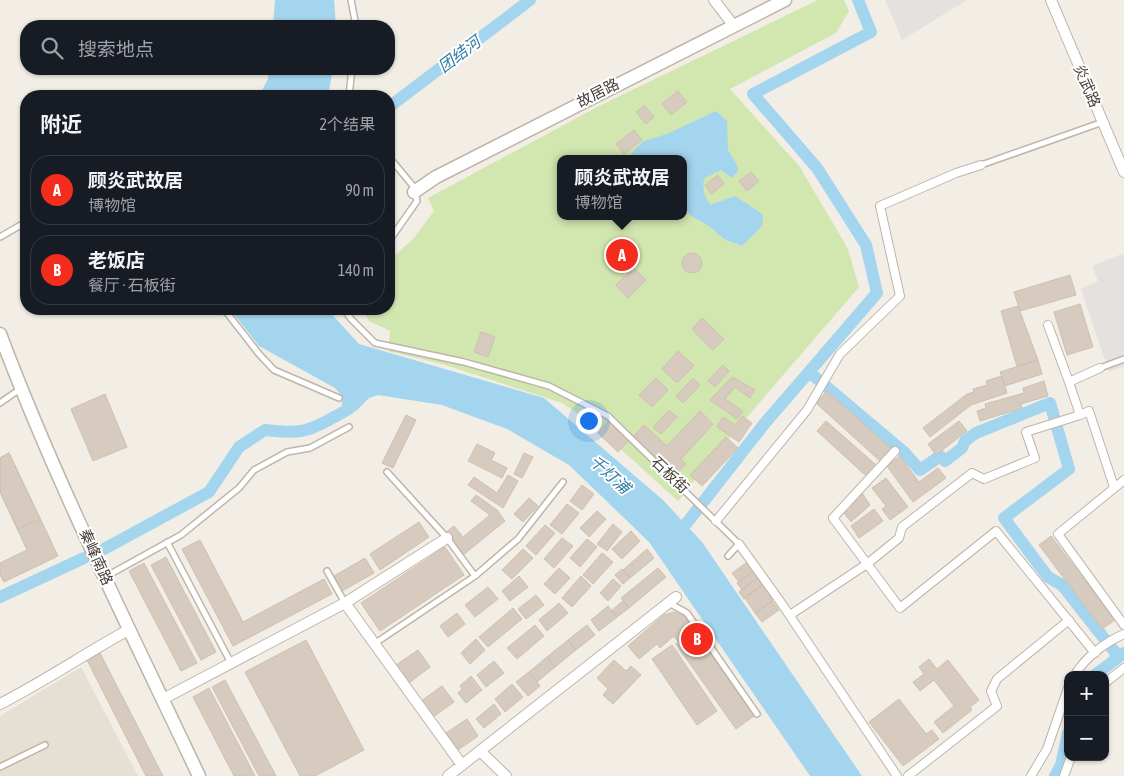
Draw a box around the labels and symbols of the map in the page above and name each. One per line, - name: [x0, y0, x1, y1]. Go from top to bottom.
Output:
- water label: 团结河: [434, 31, 486, 76]
- street label: 炎武路: [1071, 62, 1104, 110]
- street label: 故居路: [574, 75, 622, 110]
- pin: A: [606, 236, 638, 274]
- your location: [576, 408, 602, 434]
- water label: 千灯浦: [586, 451, 636, 499]
- street label: 石板街: [648, 453, 692, 496]
- street label: 秦峰南路: [76, 526, 116, 588]
- pin: B: [681, 620, 713, 658]

